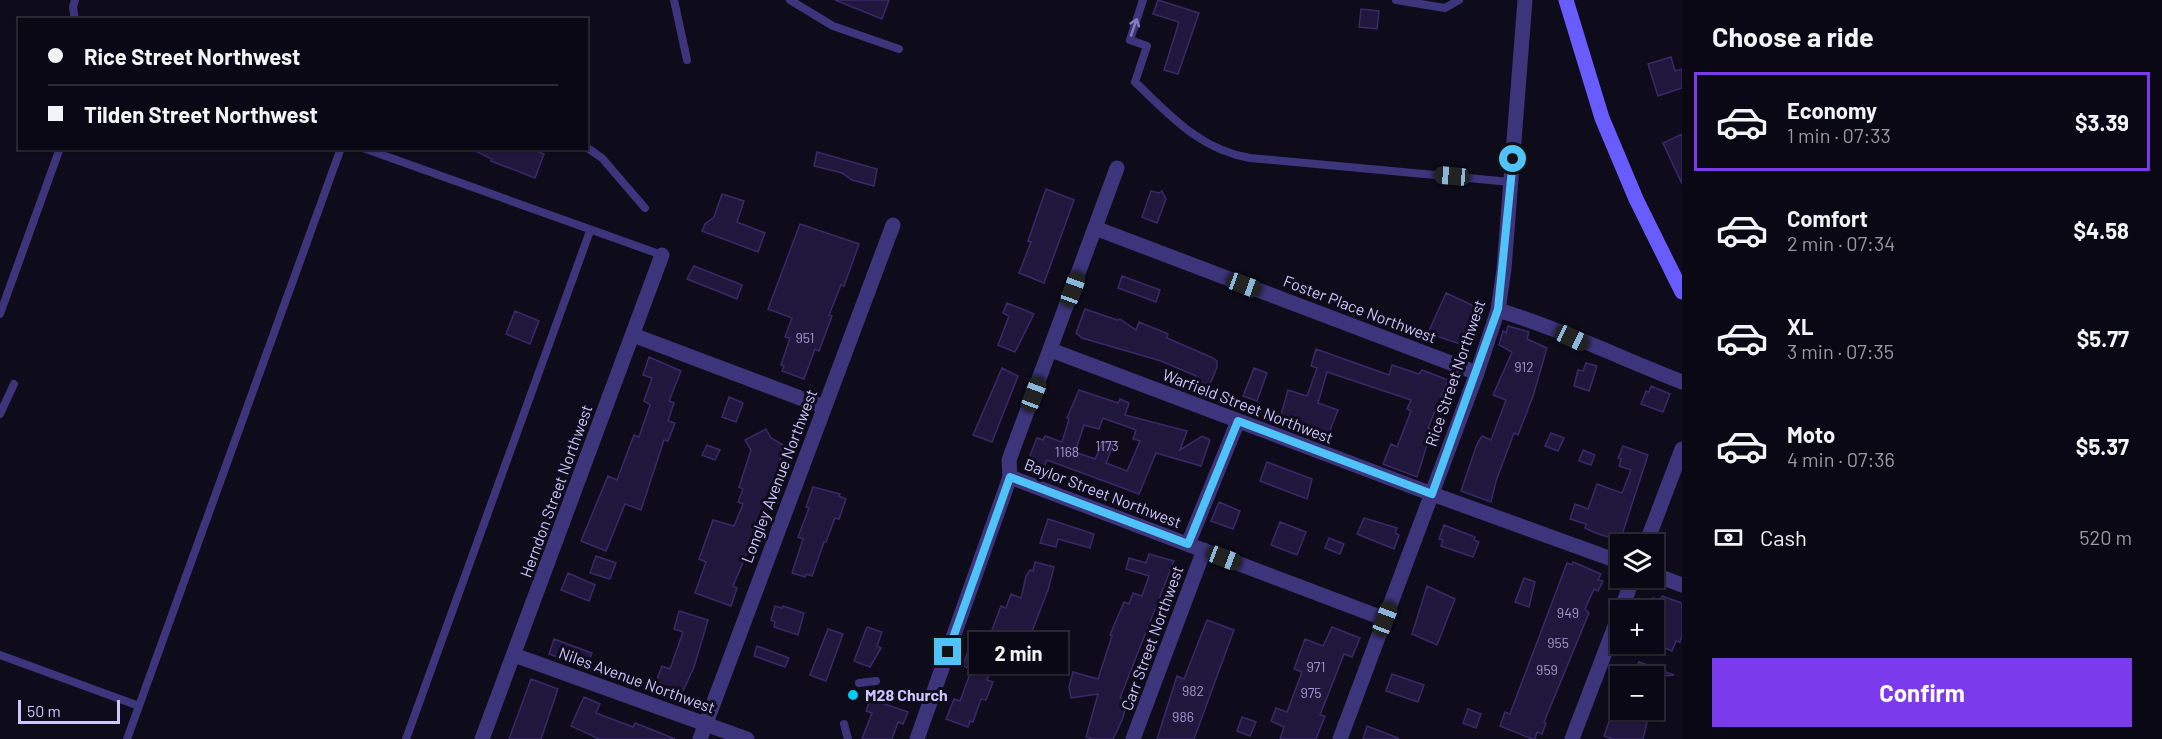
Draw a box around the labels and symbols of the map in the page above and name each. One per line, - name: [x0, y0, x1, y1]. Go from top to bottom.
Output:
- one-way arrow: [1130, 18, 1141, 37]
- route start: [1499, 145, 1526, 172]
- car: [1433, 165, 1471, 187]
- car: [1058, 269, 1088, 309]
- car: [1224, 270, 1264, 300]
- street label: Foster Place Northwest: [1281, 271, 1439, 346]
- street label: Rice Street Northwest: [1421, 297, 1489, 449]
- car: [1552, 322, 1592, 354]
- house number: 951: [796, 329, 815, 346]
- house number: 912: [1514, 358, 1534, 375]
- street label: Warfield Street Northwest: [1160, 364, 1336, 447]
- car: [1019, 374, 1049, 414]
- street label: Longley Avenue Northwest: [737, 386, 820, 565]
- street label: Herndon Street Northwest: [515, 402, 596, 580]
- house number: 1173: [1095, 437, 1119, 454]
- house number: 1168: [1055, 443, 1079, 460]
- street label: Baylor Street Northwest: [1022, 454, 1184, 531]
- car: [1204, 543, 1244, 573]
- street label: Carr Street Northwest: [1117, 563, 1187, 713]
- car: [1370, 599, 1400, 639]
- house number: 949: [1557, 604, 1579, 621]
- callout: 2 min: [969, 631, 1068, 673]
- house number: 955: [1547, 634, 1569, 651]
- route end: [934, 638, 961, 665]
- street label: Niles Avenue Northwest: [556, 642, 718, 717]
- house number: 971: [1307, 658, 1325, 675]
- house number: 959: [1536, 661, 1558, 678]
- house number: 982: [1182, 682, 1204, 699]
- house number: 975: [1300, 684, 1322, 701]
- place label: M28 Church: [865, 685, 948, 704]
- marker: M28 Church: [846, 688, 860, 702]
- scale bar: [18, 697, 120, 724]
- house number: 986: [1172, 708, 1194, 725]

